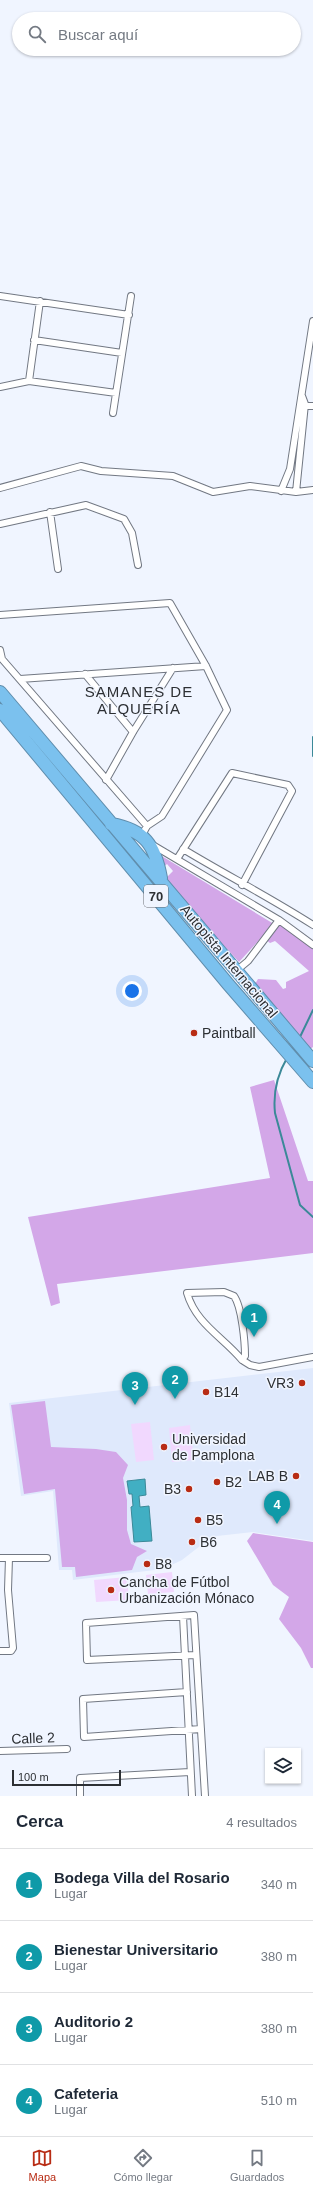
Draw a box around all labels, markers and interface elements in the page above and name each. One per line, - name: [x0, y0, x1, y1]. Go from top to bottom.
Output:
- search box: [12, 12, 301, 56]
- icon: search: [26, 23, 48, 45]
- text: Buscar aquí: [58, 26, 138, 43]
- district label: SAMANES DE ALQUERÍA: [85, 683, 193, 717]
- road number: 70: [144, 885, 168, 907]
- street label: Autopista Internacional: [177, 901, 281, 1021]
- your location: [122, 981, 142, 1001]
- place label: Paintball: [202, 1025, 256, 1041]
- marker: Paintball: [189, 1028, 199, 1038]
- pin: 1: [241, 1304, 267, 1337]
- pin: 2: [162, 1366, 188, 1399]
- pin: 3: [122, 1372, 148, 1405]
- place label: VR3: [267, 1375, 294, 1391]
- marker: VR3: [297, 1378, 307, 1388]
- place label: B14: [214, 1384, 239, 1400]
- marker: B14: [201, 1387, 211, 1397]
- place label: Universidad de Pamplona: [172, 1431, 255, 1463]
- marker: Universidad de Pamplona: [159, 1442, 169, 1452]
- place label: LAB B: [248, 1468, 288, 1484]
- marker: LAB B: [291, 1471, 301, 1481]
- place label: B2: [225, 1474, 242, 1490]
- marker: B2: [212, 1477, 222, 1487]
- place label: B3: [164, 1481, 181, 1497]
- marker: B3: [184, 1484, 194, 1494]
- pin: 4: [264, 1491, 290, 1524]
- place label: B5: [206, 1512, 223, 1528]
- marker: B5: [193, 1515, 203, 1525]
- place label: B6: [200, 1534, 217, 1550]
- marker: B6: [187, 1537, 197, 1547]
- place label: B8: [155, 1556, 172, 1572]
- marker: B8: [142, 1559, 152, 1569]
- place label: Cancha de Fútbol Urbanización Mónaco: [119, 1574, 255, 1606]
- marker: Cancha de Fútbol Urbanización Mónaco: [106, 1585, 116, 1595]
- street label: Calle 2: [11, 1729, 55, 1747]
- map controls: [265, 1748, 301, 1784]
- button: layers: [265, 1748, 301, 1784]
- scale bar: [12, 1768, 121, 1787]
- text: 100 m: [18, 1771, 49, 1783]
- text: Cerca: [16, 1812, 63, 1831]
- text: 4 resultados: [226, 1815, 297, 1830]
- text: Bodega Villa del Rosario: [54, 1869, 230, 1886]
- text: 1: [25, 1877, 33, 1892]
- text: 340 m: [261, 1877, 297, 1892]
- text: Lugar: [54, 1886, 87, 1901]
- text: Bienestar Universitario: [54, 1941, 218, 1958]
- text: 2: [25, 1949, 33, 1964]
- text: 380 m: [261, 1949, 297, 1964]
- text: Lugar: [54, 1958, 87, 1973]
- text: Auditorio 2: [54, 2013, 133, 2030]
- text: 3: [25, 2021, 33, 2036]
- text: 380 m: [261, 2021, 297, 2036]
- text: Lugar: [54, 2030, 87, 2045]
- text: Cafeteria: [54, 2085, 118, 2102]
- text: 4: [25, 2093, 33, 2108]
- text: 510 m: [261, 2093, 297, 2108]
- text: Lugar: [54, 2102, 87, 2117]
- tab: Mapa: [29, 2147, 56, 2183]
- tab: Cómo llegar: [113, 2147, 173, 2183]
- tab: Guardados: [230, 2147, 284, 2183]

